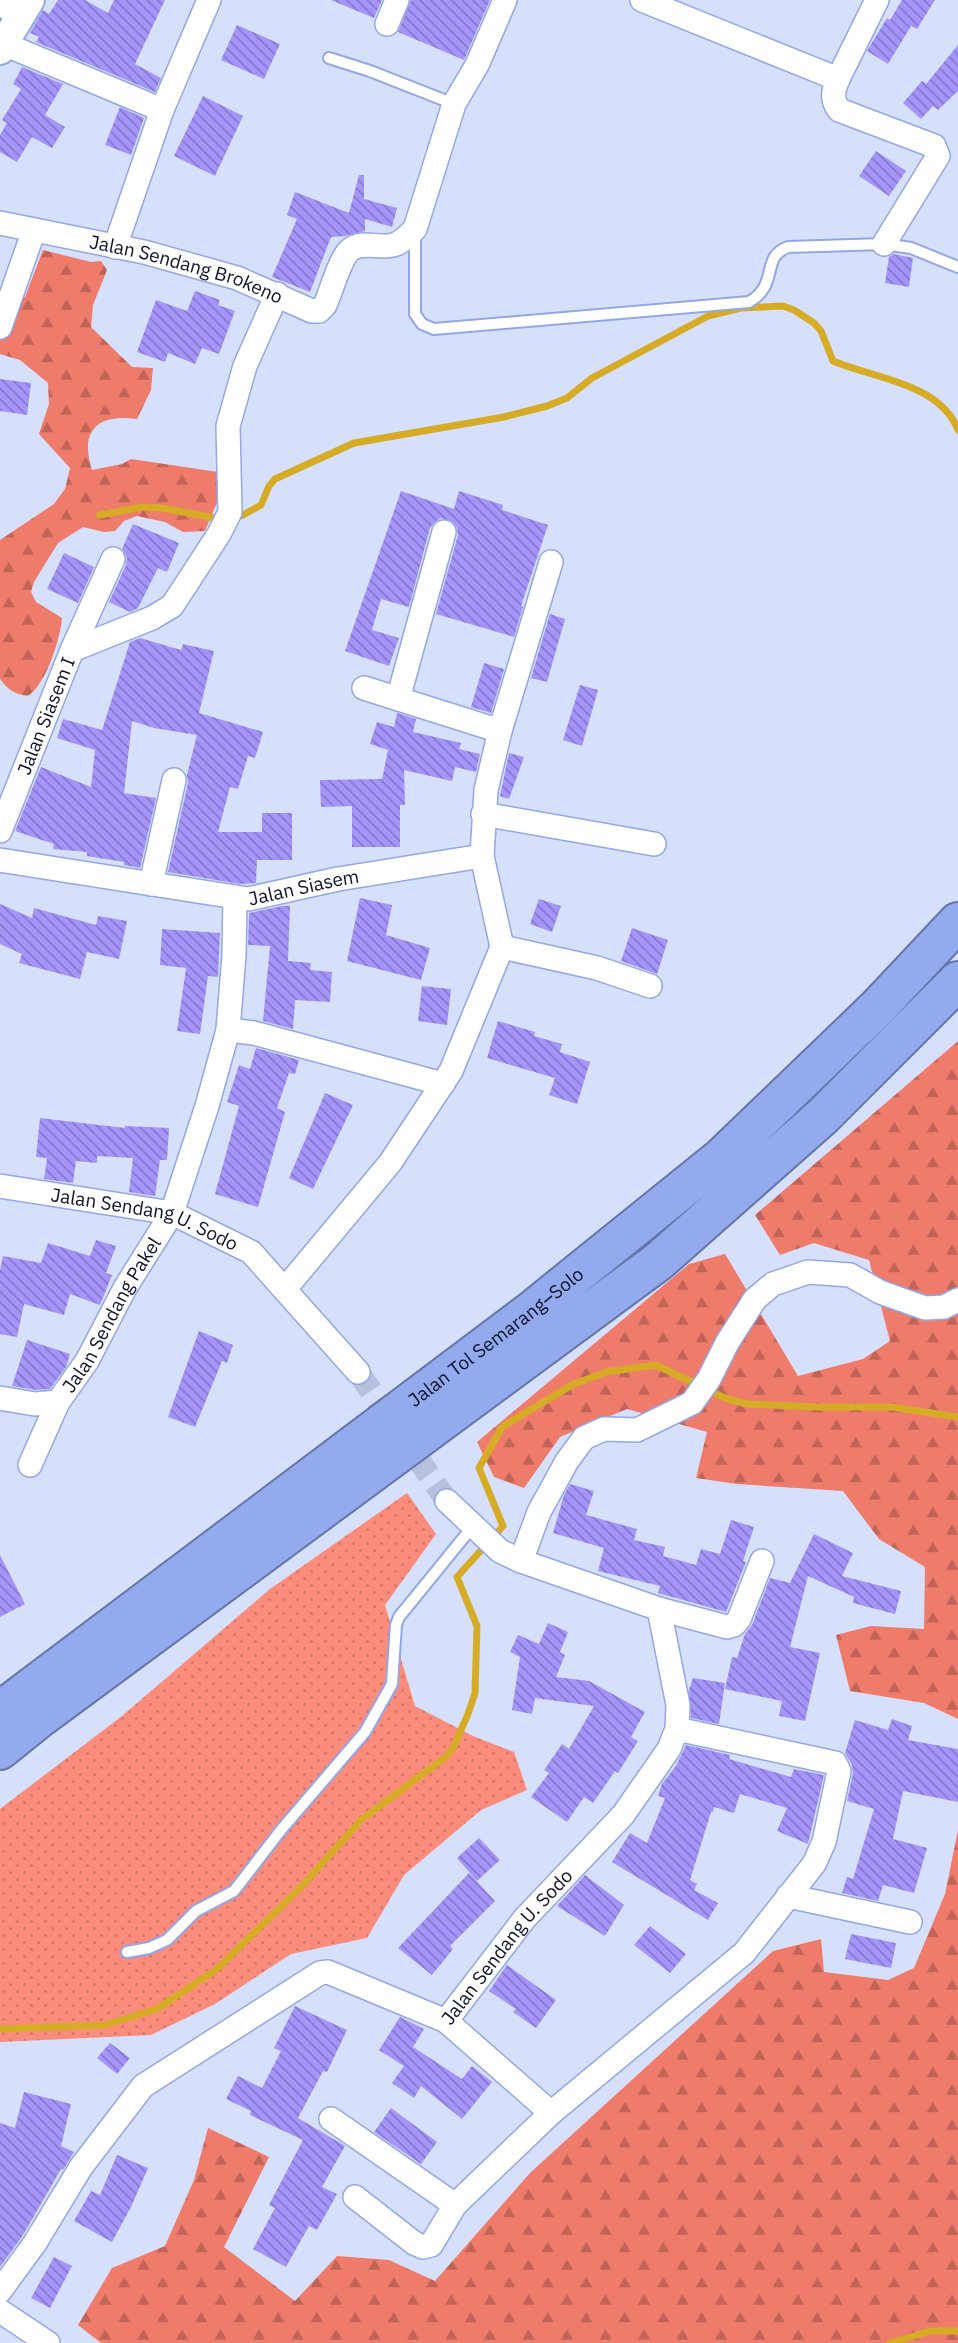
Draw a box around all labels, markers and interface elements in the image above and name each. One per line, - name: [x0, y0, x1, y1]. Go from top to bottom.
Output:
- street label: Jalan Sendang Brokeno: [87, 229, 287, 309]
- street label: Jalan Siasem I: [12, 653, 80, 778]
- street label: Jalan Siasem: [246, 864, 361, 911]
- street label: Jalan Sendang U. Sodo: [49, 1182, 242, 1256]
- street label: Jalan Sendang Pakel: [57, 1233, 166, 1397]
- street label: Jalan Tol Semarang–Solo: [403, 1262, 588, 1412]
- street label: Jalan Sendang U. Sodo: [436, 1864, 578, 2029]

